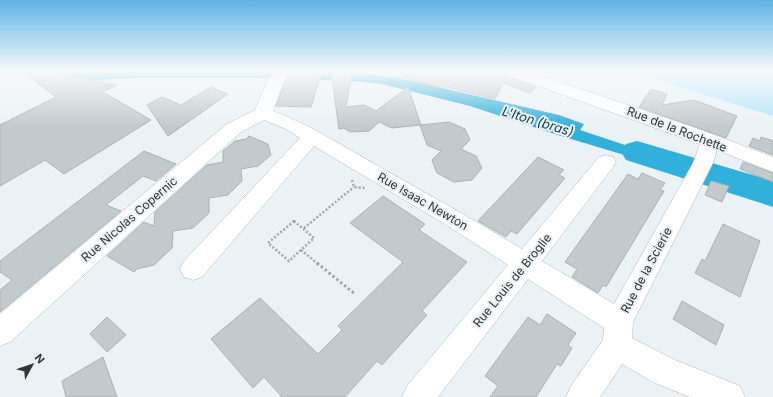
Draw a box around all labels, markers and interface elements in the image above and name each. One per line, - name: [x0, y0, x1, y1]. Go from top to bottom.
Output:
- water label: L'Iton (bras): [500, 103, 576, 139]
- street label: Rue de la Rochette: [625, 103, 729, 155]
- street label: Rue Isaac Newton: [375, 169, 471, 233]
- street label: Rue Nicolas Copernic: [78, 173, 180, 265]
- street label: Rue de la Scierie: [617, 225, 675, 315]
- street label: Rue Louis de Broglie: [470, 230, 554, 330]
- north arrow: [12, 345, 52, 385]
- text: N: [32, 351, 48, 366]

